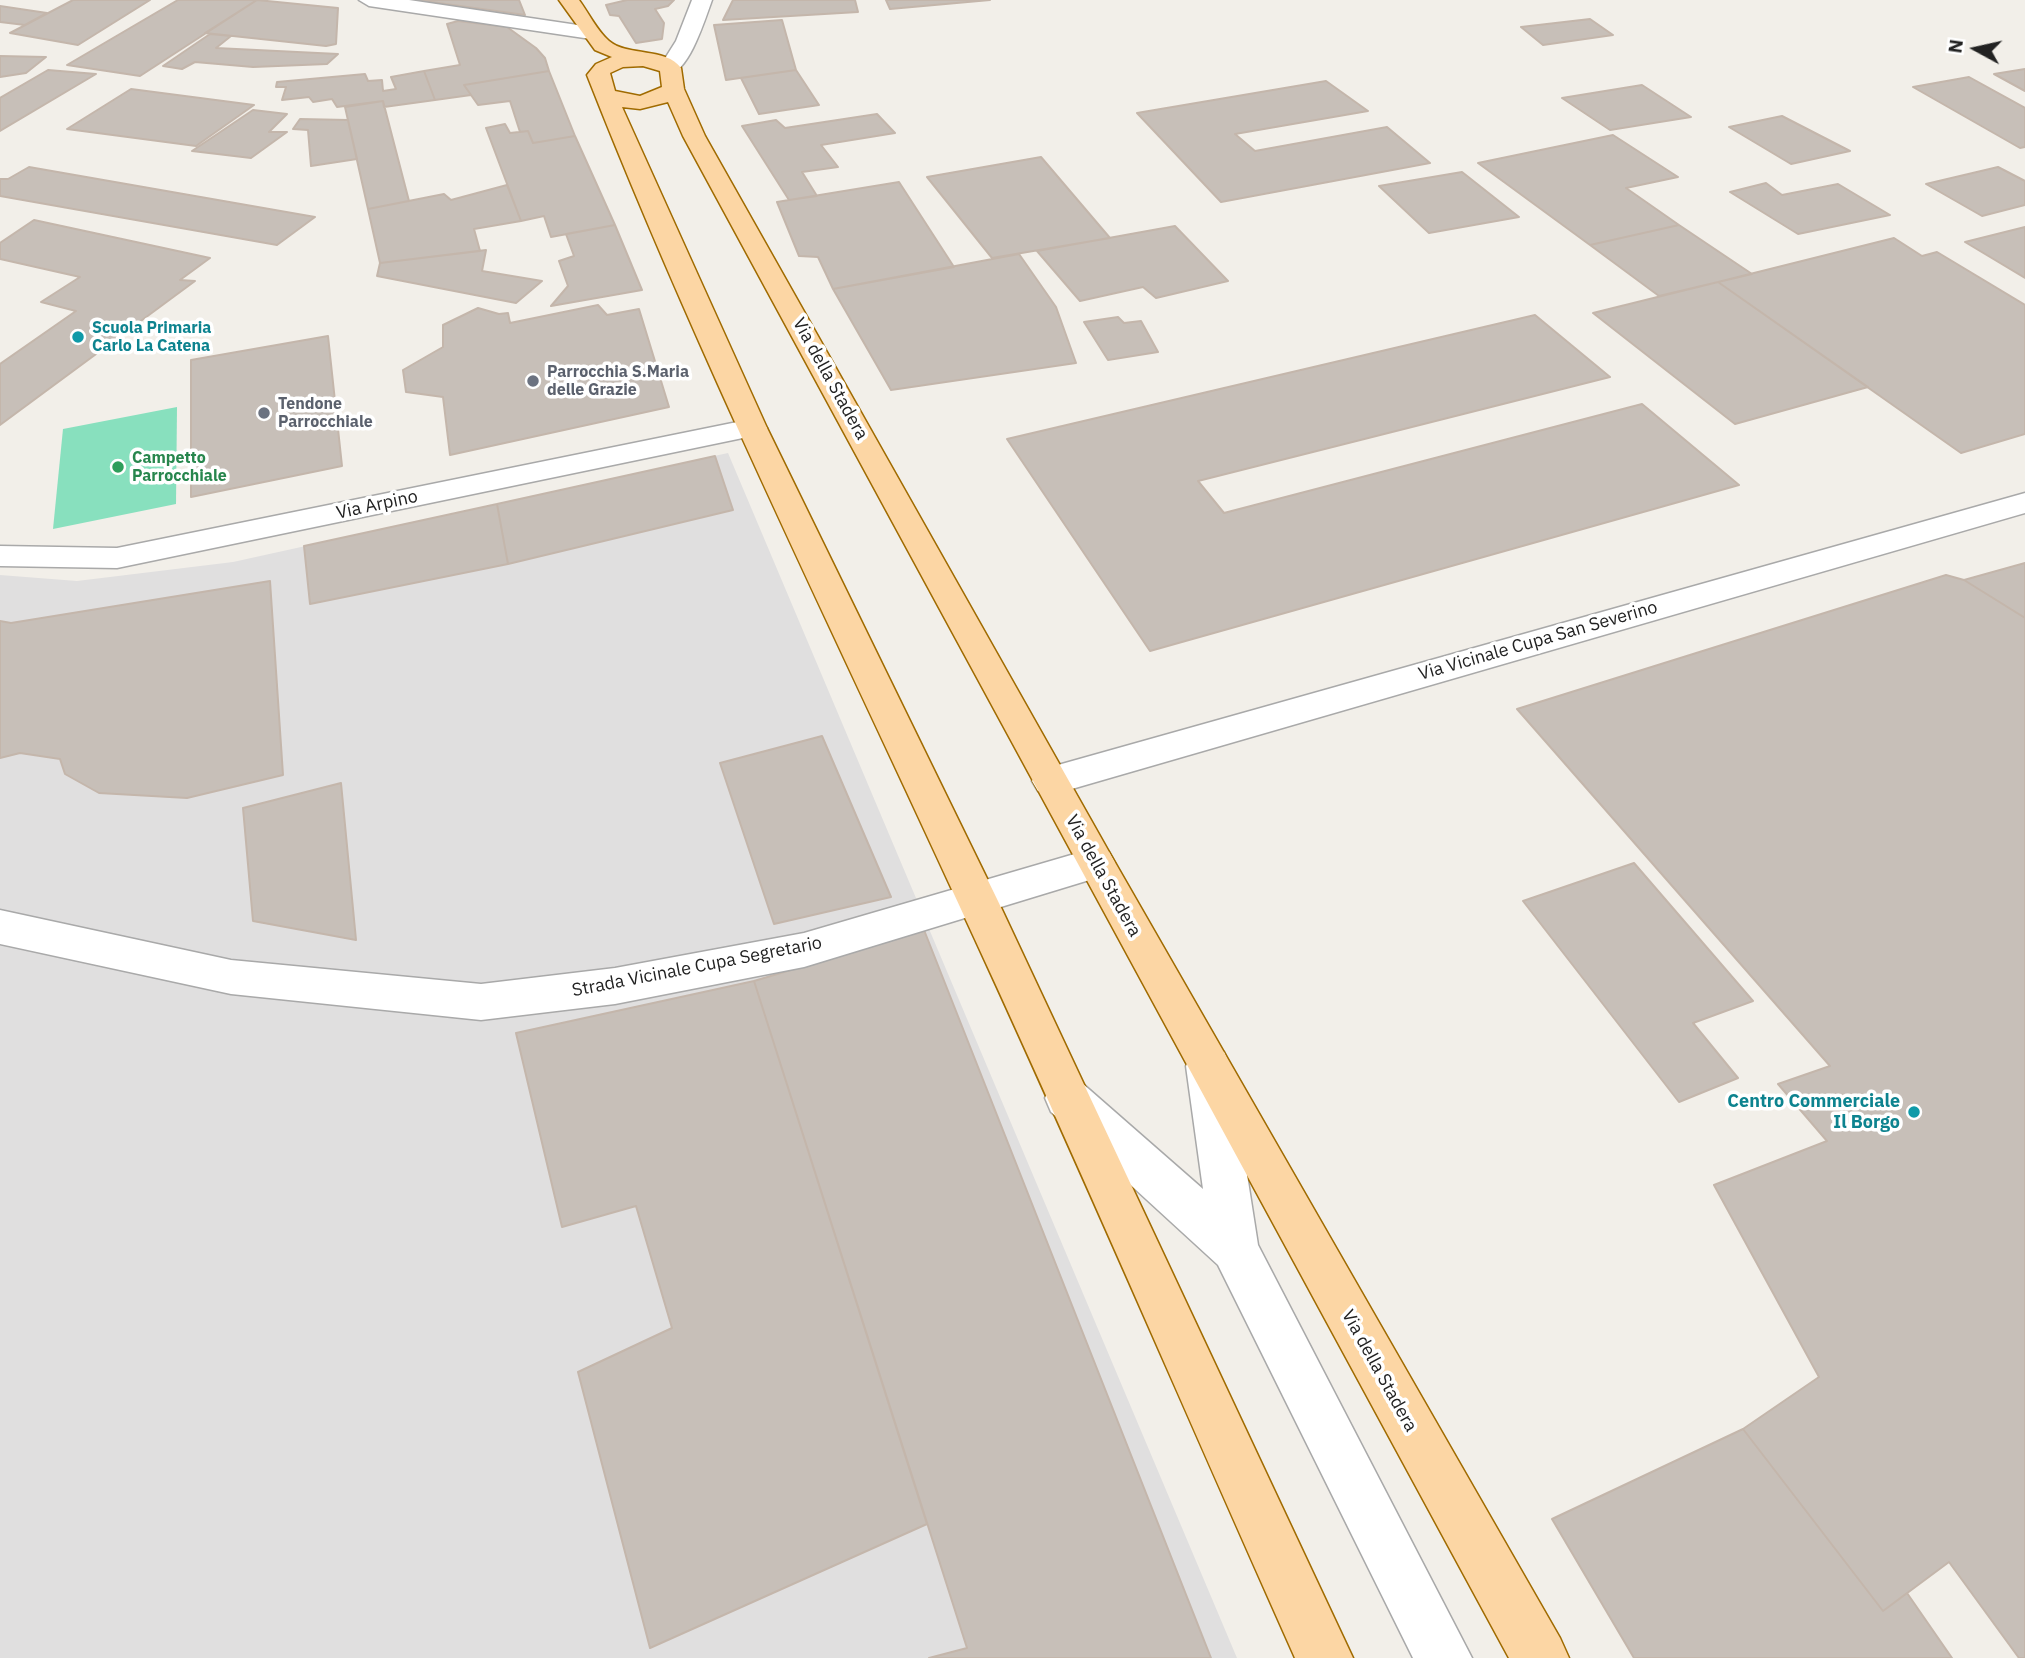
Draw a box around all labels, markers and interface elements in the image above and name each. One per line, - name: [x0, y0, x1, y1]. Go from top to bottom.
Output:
- north arrow: [1941, 14, 2011, 84]
- text: N: [1942, 38, 1968, 55]
- street label: Via della Stadera: [788, 314, 872, 444]
- place label: Scuola Primaria Carlo La Catena: [92, 318, 211, 356]
- marker: Scuola Primaria Carlo La Catena: [70, 329, 86, 345]
- place label: Parrocchia S.Maria delle Grazie: [547, 362, 689, 400]
- marker: Parrocchia S.Maria delle Grazie: [525, 373, 541, 389]
- place label: Tendone Parrocchiale: [278, 394, 373, 432]
- marker: Tendone Parrocchiale: [256, 405, 272, 421]
- place label: Campetto Parrocchiale: [132, 448, 227, 486]
- marker: Campetto Parrocchiale: [110, 459, 126, 475]
- street label: Via Arpino: [334, 486, 420, 524]
- street label: Via Vicinale Cupa San Severino: [1416, 596, 1660, 686]
- street label: Via della Stadera: [1061, 811, 1145, 941]
- street label: Strada Vicinale Cupa Segretario: [570, 932, 824, 1002]
- place label: Centro Commerciale Il Borgo: [1727, 1091, 1900, 1134]
- marker: Centro Commerciale Il Borgo: [1906, 1104, 1922, 1120]
- street label: Via della Stadera: [1337, 1306, 1421, 1436]

